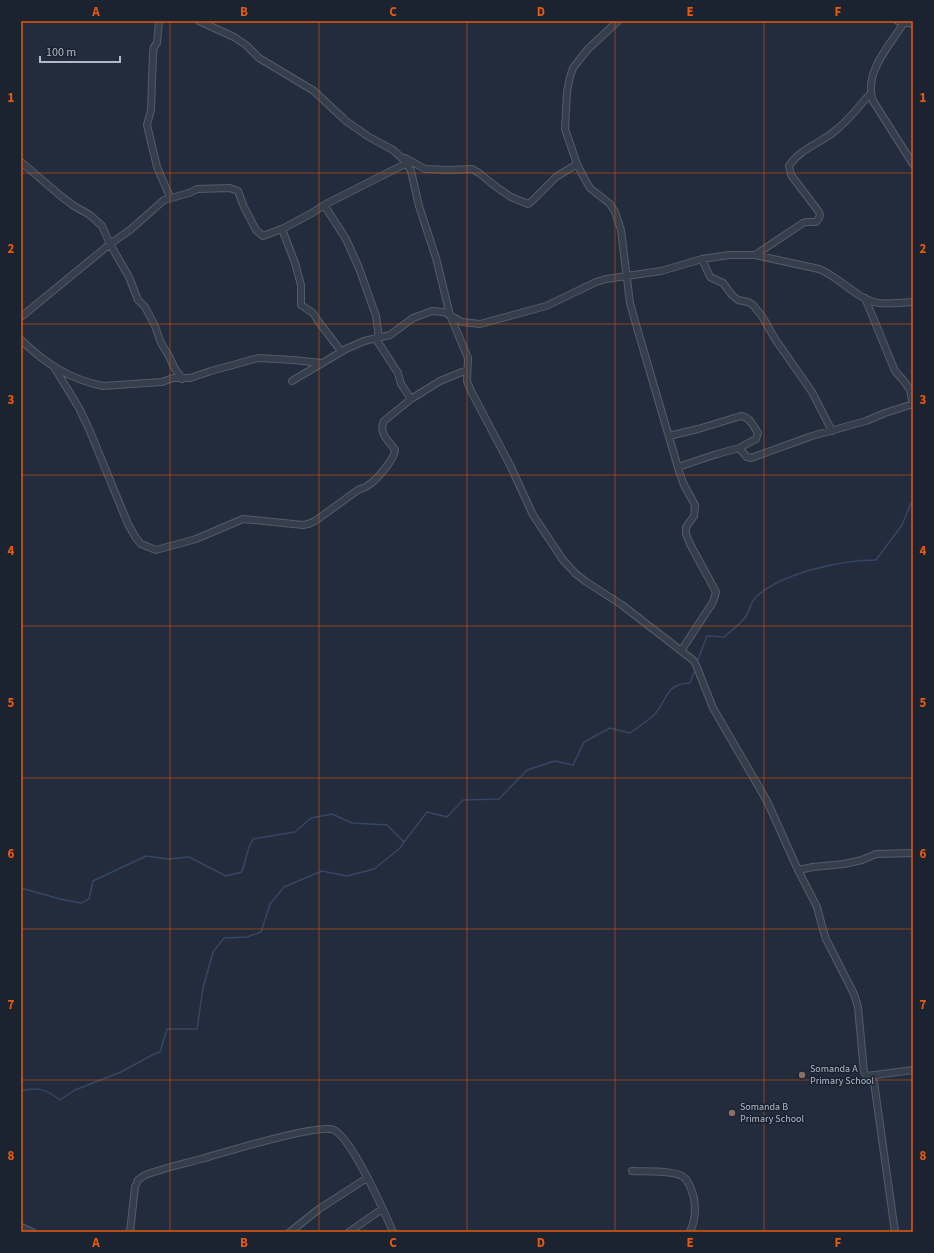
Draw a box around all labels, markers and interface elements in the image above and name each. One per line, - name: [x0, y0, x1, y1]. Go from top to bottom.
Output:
- text: A: [91, 3, 100, 21]
- text: B: [240, 3, 248, 21]
- text: C: [389, 3, 397, 21]
- text: D: [537, 3, 545, 21]
- text: E: [686, 3, 694, 21]
- text: F: [835, 3, 842, 21]
- scale bar: [40, 38, 120, 64]
- text: 100 m: [46, 44, 76, 61]
- text: 1: [8, 89, 15, 107]
- text: 1: [920, 89, 927, 107]
- text: 2: [8, 240, 15, 258]
- text: 2: [920, 240, 927, 258]
- text: 3: [8, 391, 15, 409]
- text: 3: [920, 391, 927, 409]
- text: 4: [8, 542, 15, 560]
- text: 4: [920, 542, 927, 560]
- text: 5: [8, 694, 15, 712]
- text: 5: [920, 694, 927, 712]
- text: 6: [8, 845, 15, 863]
- text: 6: [920, 845, 927, 863]
- text: 7: [8, 996, 15, 1014]
- text: 7: [920, 996, 927, 1014]
- place label: Somanda A Primary School: [810, 1062, 874, 1088]
- marker: Somanda A Primary School: [797, 1070, 807, 1080]
- place label: Somanda B Primary School: [740, 1100, 804, 1126]
- marker: Somanda B Primary School: [727, 1108, 737, 1118]
- text: 8: [8, 1147, 15, 1165]
- text: 8: [920, 1147, 927, 1165]
- text: A: [91, 1234, 100, 1252]
- text: B: [240, 1234, 248, 1252]
- text: C: [389, 1234, 397, 1252]
- text: D: [537, 1234, 545, 1252]
- text: E: [686, 1234, 694, 1252]
- text: F: [835, 1234, 842, 1252]

